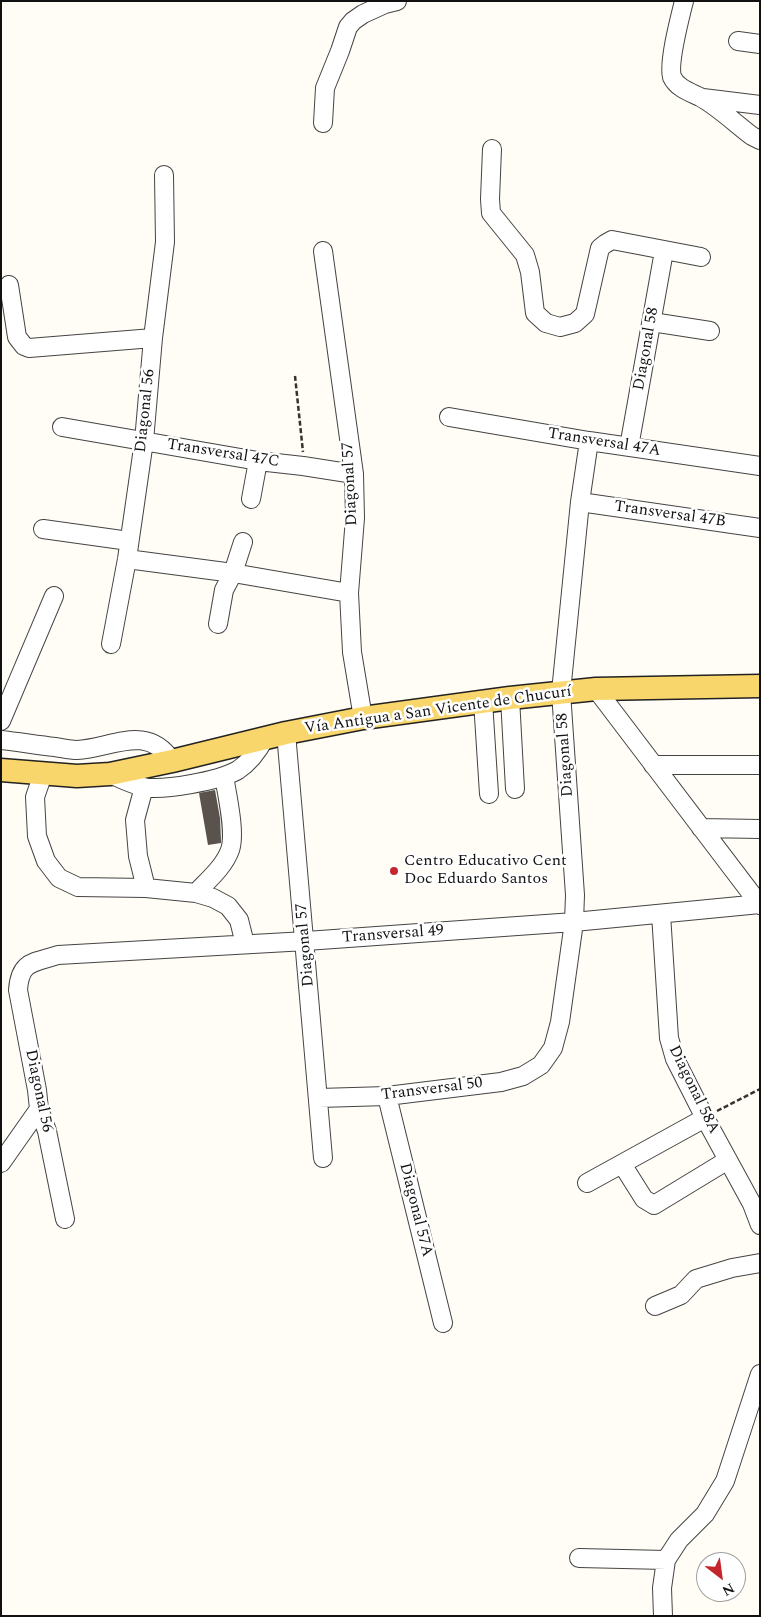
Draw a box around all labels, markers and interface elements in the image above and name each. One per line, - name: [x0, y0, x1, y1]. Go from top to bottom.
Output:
- street label: Diagonal 58: [630, 306, 664, 392]
- street label: Diagonal 56: [132, 368, 160, 454]
- street label: Transversal 47A: [546, 425, 662, 461]
- street label: Transversal 47C: [165, 436, 281, 472]
- street label: Diagonal 57: [339, 442, 363, 526]
- street label: Transversal 47B: [613, 498, 727, 532]
- street label: Vía Antigua a San Vicente de Chucurí: [303, 683, 573, 739]
- street label: Diagonal 58: [553, 712, 579, 798]
- place label: Centro Educativo Cent Doc Eduardo Santos: [404, 852, 567, 890]
- marker: Centro Educativo Cent Doc Eduardo Santos: [388, 865, 400, 877]
- street label: Diagonal 57: [293, 902, 319, 988]
- street label: Transversal 49: [341, 922, 445, 948]
- street label: Diagonal 58A: [663, 1043, 723, 1137]
- street label: Diagonal 56: [20, 1048, 56, 1134]
- street label: Transversal 50: [380, 1074, 484, 1106]
- street label: Diagonal 57A: [394, 1161, 436, 1259]
- north arrow: [696, 1552, 746, 1602]
- text: N: [718, 1578, 738, 1602]

